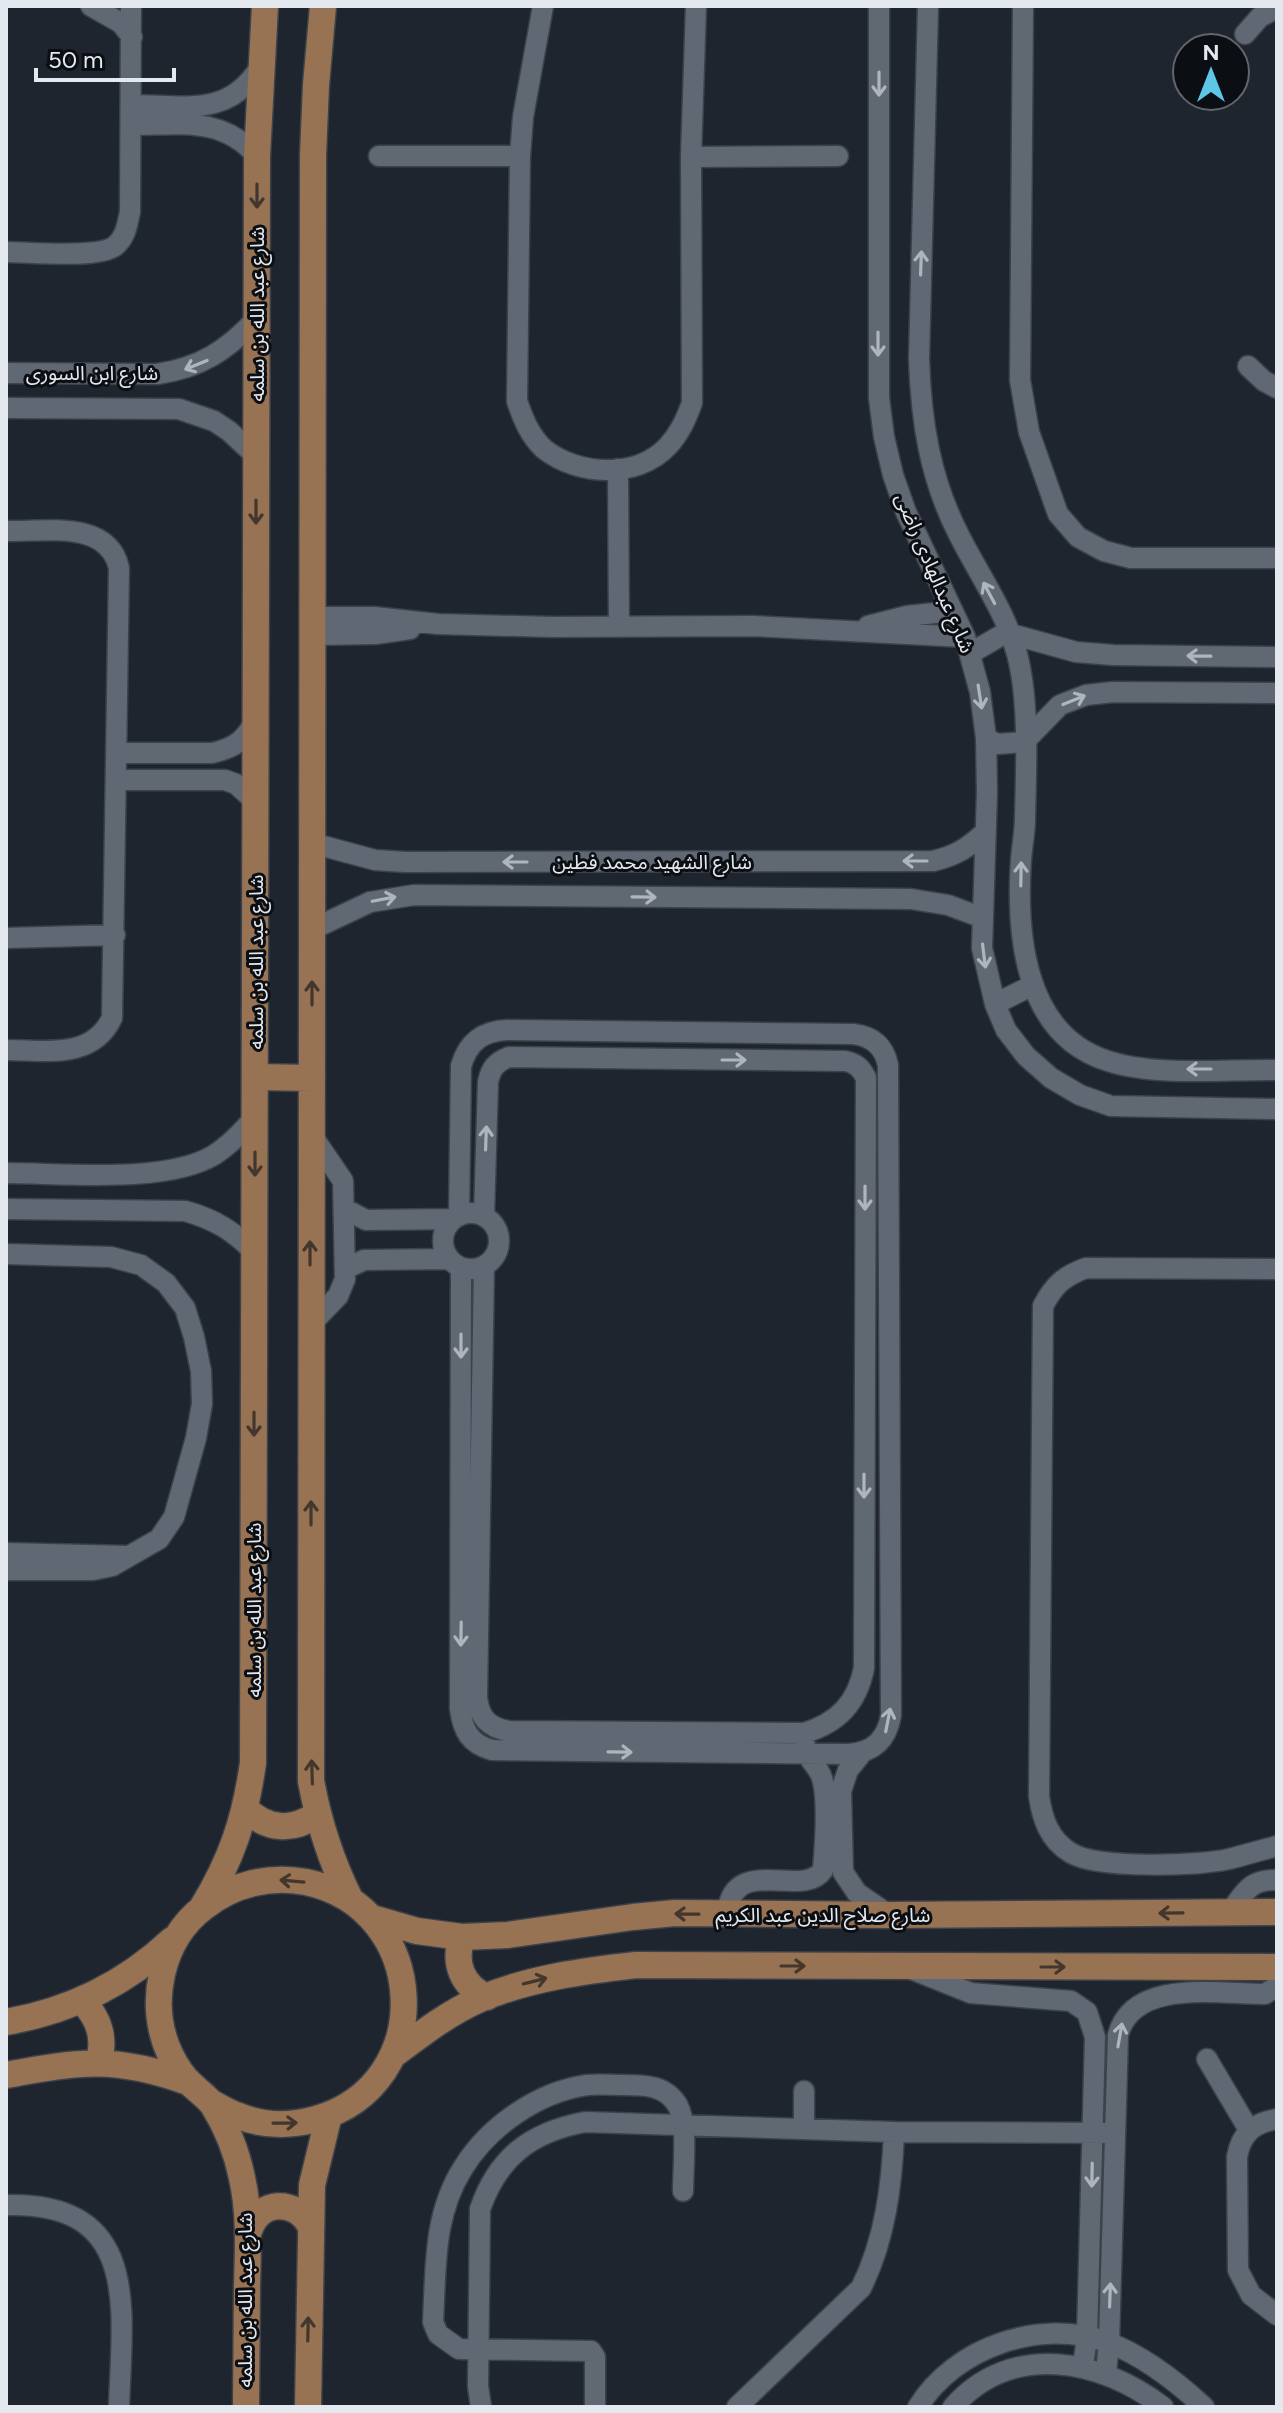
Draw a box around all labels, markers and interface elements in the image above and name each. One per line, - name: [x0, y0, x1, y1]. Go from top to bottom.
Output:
- scale bar: [36, 32, 174, 82]
- north arrow: [1171, 32, 1251, 112]
- text: N: [1202, 39, 1220, 66]
- text: 50 m: [48, 45, 104, 74]
- one-way arrow: [871, 70, 887, 97]
- one-way arrow: [249, 182, 265, 209]
- street label: شارع عبد الله بن سلمه: [245, 227, 272, 401]
- one-way arrow: [913, 250, 929, 277]
- one-way arrow: [870, 330, 886, 357]
- one-way arrow: [184, 358, 209, 373]
- street label: شارع ابن السورى: [26, 361, 158, 388]
- street label: شارع عبدالهادى راضى: [888, 489, 980, 658]
- one-way arrow: [248, 498, 264, 525]
- one-way arrow: [981, 581, 997, 605]
- one-way arrow: [1186, 648, 1213, 664]
- one-way arrow: [973, 684, 988, 709]
- one-way arrow: [1061, 692, 1086, 706]
- street label: شارع الشهيد محمد فطين: [552, 850, 752, 877]
- one-way arrow: [502, 854, 529, 870]
- one-way arrow: [902, 854, 929, 869]
- one-way arrow: [1013, 861, 1029, 888]
- street label: شارع عبد الله بن سلمه: [244, 875, 271, 1049]
- one-way arrow: [630, 889, 657, 905]
- one-way arrow: [371, 891, 397, 906]
- one-way arrow: [977, 943, 992, 969]
- one-way arrow: [304, 980, 320, 1007]
- one-way arrow: [720, 1052, 747, 1068]
- one-way arrow: [1186, 1061, 1213, 1077]
- one-way arrow: [478, 1125, 494, 1152]
- one-way arrow: [247, 1150, 263, 1177]
- one-way arrow: [857, 1184, 873, 1211]
- one-way arrow: [303, 1240, 318, 1267]
- one-way arrow: [453, 1332, 469, 1359]
- one-way arrow: [246, 1410, 262, 1437]
- one-way arrow: [856, 1472, 872, 1499]
- one-way arrow: [303, 1500, 319, 1527]
- street label: شارع عبد الله بن سلمه: [242, 1523, 269, 1697]
- one-way arrow: [453, 1620, 469, 1647]
- one-way arrow: [882, 1707, 897, 1733]
- one-way arrow: [606, 1744, 633, 1760]
- one-way arrow: [304, 1760, 319, 1786]
- one-way arrow: [279, 1873, 306, 1888]
- street label: شارع صلاح الدين عبد الكريم: [716, 1903, 930, 1930]
- one-way arrow: [1158, 1905, 1185, 1920]
- one-way arrow: [674, 1906, 701, 1922]
- one-way arrow: [779, 1958, 806, 1974]
- one-way arrow: [1039, 1959, 1066, 1975]
- one-way arrow: [521, 1973, 547, 1988]
- one-way arrow: [1113, 2023, 1128, 2049]
- one-way arrow: [271, 2116, 298, 2131]
- one-way arrow: [1084, 2161, 1099, 2188]
- street label: شارع عبد الله بن سلمه: [233, 2213, 260, 2387]
- one-way arrow: [1103, 2282, 1118, 2309]
- one-way arrow: [300, 2316, 316, 2343]

